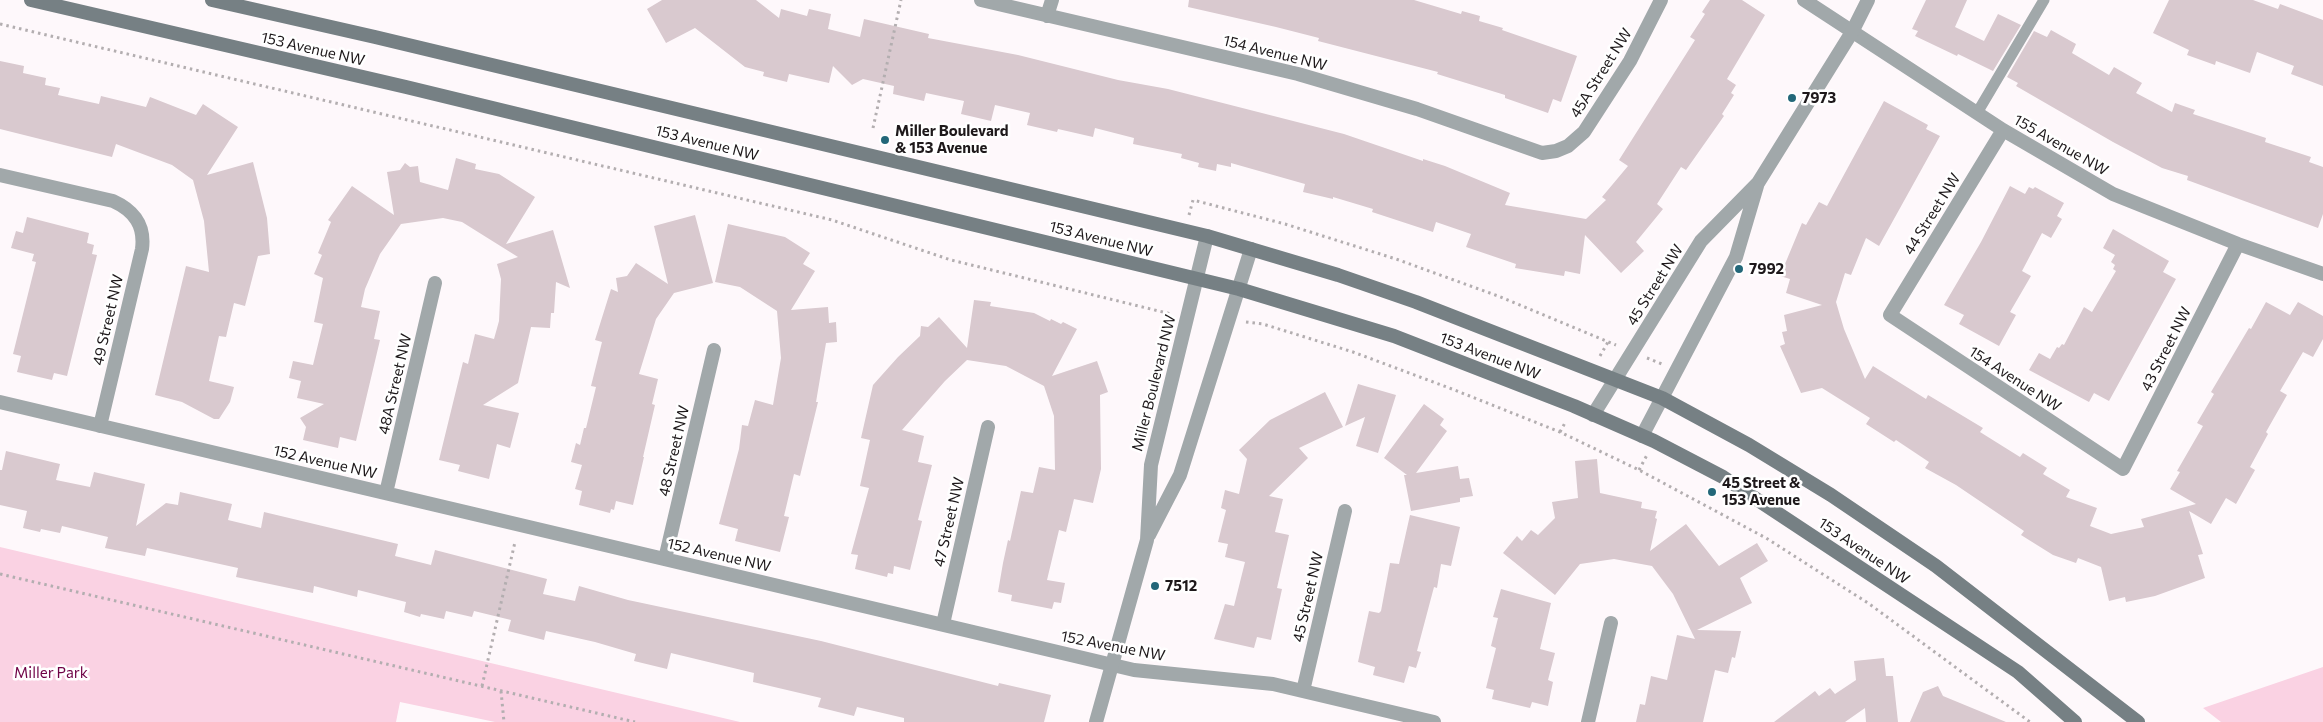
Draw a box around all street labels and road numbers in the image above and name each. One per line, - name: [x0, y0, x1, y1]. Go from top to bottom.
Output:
- street label: 45A Street NW: [1566, 25, 1636, 121]
- street label: 153 Avenue NW: [259, 28, 367, 70]
- street label: 154 Avenue NW: [1221, 31, 1329, 75]
- street label: 155 Avenue NW: [2011, 111, 2111, 179]
- street label: 153 Avenue NW: [653, 121, 761, 165]
- street label: 44 Street NW: [1900, 170, 1964, 258]
- street label: 153 Avenue NW: [1047, 217, 1155, 261]
- street label: 45 Street NW: [1623, 241, 1687, 329]
- street label: 49 Street NW: [89, 273, 127, 367]
- street label: 43 Street NW: [2137, 304, 2195, 394]
- street label: Miller Boulevard NW: [1128, 313, 1180, 453]
- street label: 153 Avenue NW: [1437, 329, 1543, 383]
- street label: 48A Street NW: [375, 332, 415, 436]
- street label: 154 Avenue NW: [1965, 342, 2065, 416]
- street label: 48 Street NW: [655, 404, 693, 498]
- street label: 152 Avenue NW: [271, 441, 379, 483]
- street label: 47 Street NW: [930, 475, 968, 569]
- street label: 153 Avenue NW: [1815, 514, 1913, 588]
- street label: 152 Avenue NW: [665, 534, 773, 576]
- street label: 45 Street NW: [1289, 550, 1327, 644]
- street label: 152 Avenue NW: [1059, 627, 1167, 665]

